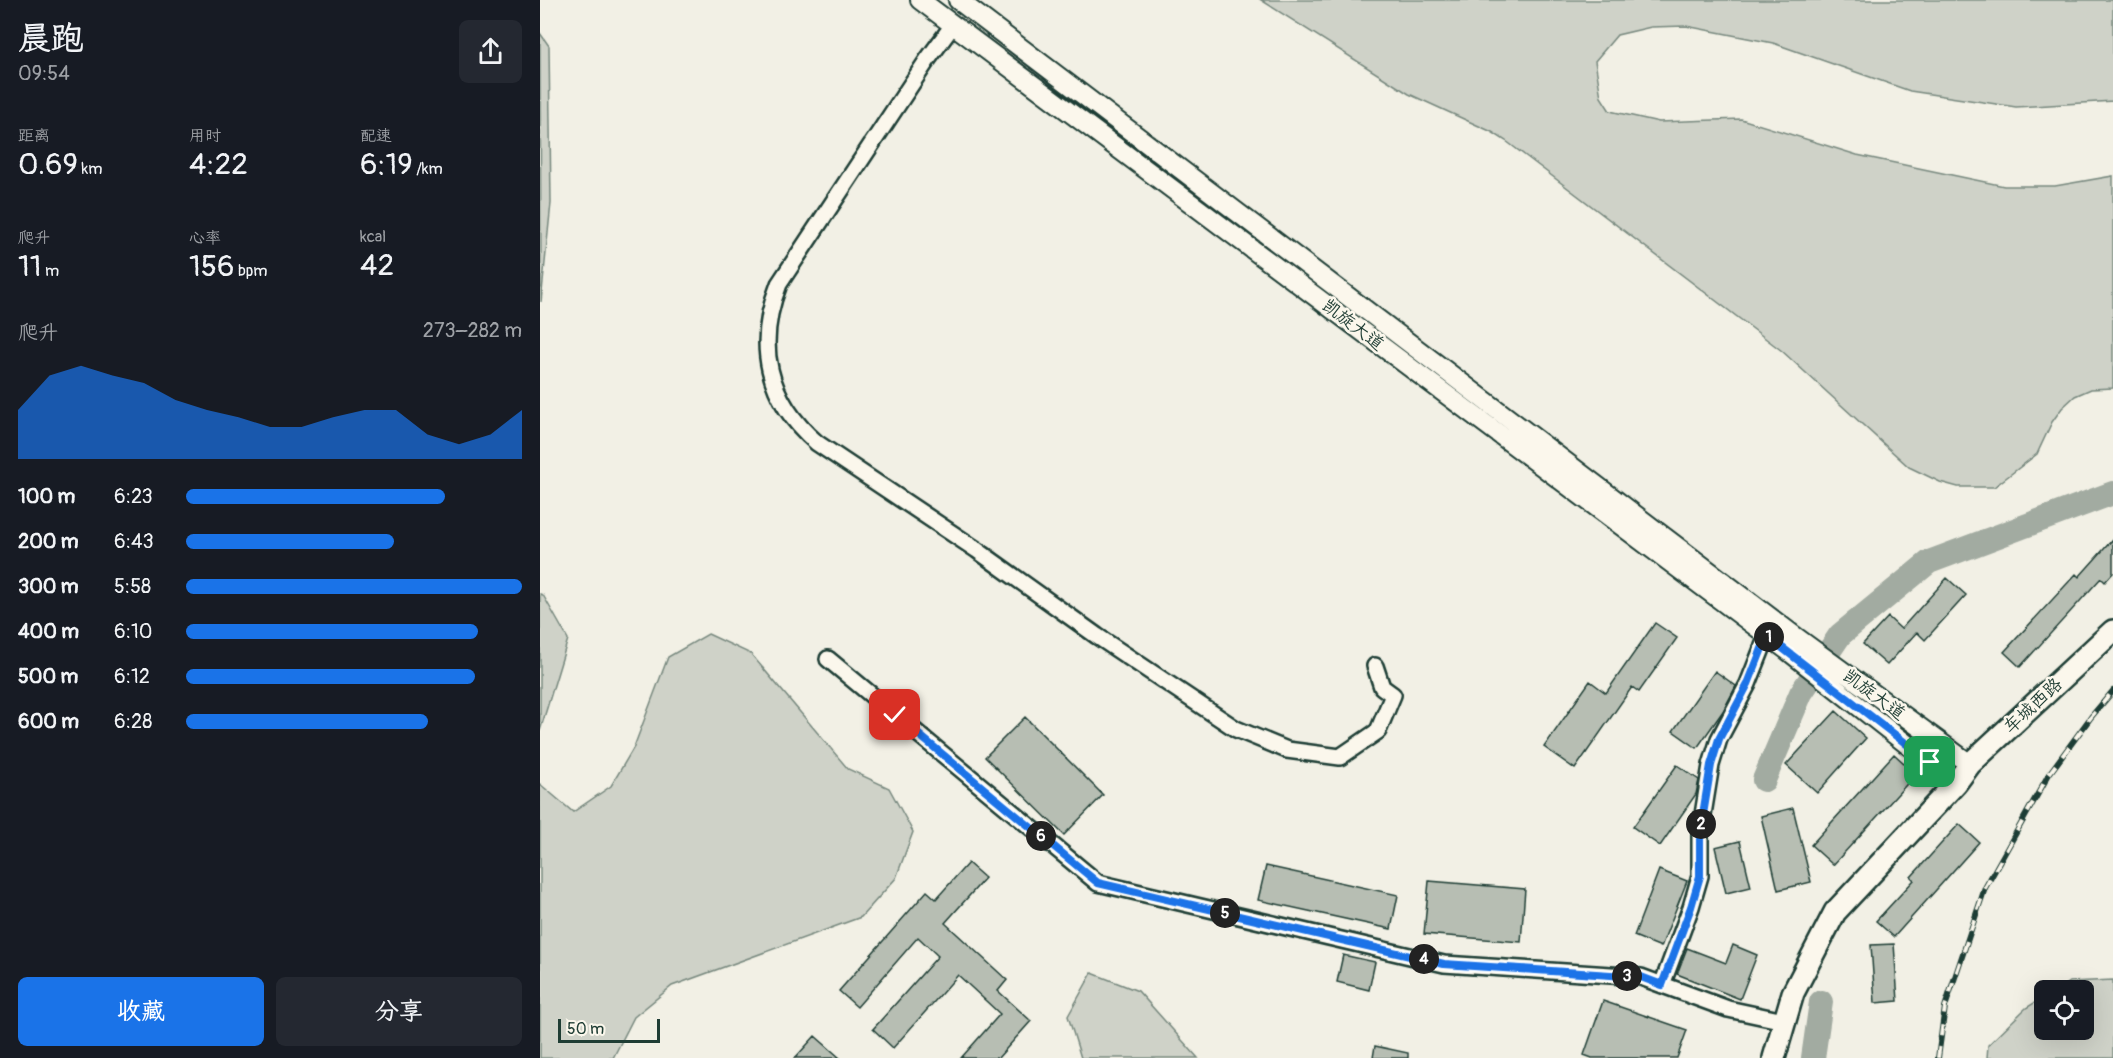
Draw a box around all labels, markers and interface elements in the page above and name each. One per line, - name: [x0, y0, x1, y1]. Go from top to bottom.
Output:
- text: 晨跑: [18, 18, 84, 59]
- button: share: [459, 20, 522, 83]
- text: 09:54: [18, 61, 70, 86]
- text: 距离: [18, 126, 50, 146]
- text: 用时: [189, 126, 221, 146]
- text: 配速: [360, 126, 392, 146]
- text: 0.69: [18, 146, 78, 183]
- text: 4:22: [189, 146, 248, 183]
- text: 6:19: [360, 146, 413, 183]
- text: km: [78, 159, 102, 179]
- text: /km: [413, 159, 443, 179]
- text: kcal: [360, 227, 386, 247]
- text: 爬升: [18, 228, 50, 248]
- text: 心率: [189, 228, 221, 248]
- text: 42: [360, 247, 394, 284]
- text: 11: [18, 248, 41, 285]
- text: 156: [189, 248, 234, 285]
- text: m: [41, 261, 59, 281]
- text: bpm: [234, 261, 268, 281]
- street label: 凯旋大道: [1317, 294, 1389, 356]
- text: 273–282 m: [423, 318, 522, 343]
- text: 爬升: [18, 320, 58, 345]
- text: 100 m: [18, 484, 75, 509]
- text: 6:23: [114, 484, 153, 509]
- text: 200 m: [18, 529, 79, 554]
- text: 6:43: [114, 529, 154, 554]
- text: 300 m: [18, 574, 79, 599]
- text: 5:58: [114, 574, 151, 599]
- text: 400 m: [18, 619, 79, 644]
- text: 6:10: [114, 619, 152, 644]
- pin: 1: [1754, 622, 1784, 652]
- text: 1: [1766, 627, 1772, 647]
- text: 500 m: [18, 664, 78, 689]
- text: 6:12: [114, 664, 150, 689]
- street label: 凯旋大道: [1838, 665, 1910, 725]
- street label: 车城西路: [1999, 673, 2067, 739]
- pin: [869, 689, 920, 740]
- icon: check: [878, 698, 911, 731]
- text: 600 m: [18, 709, 79, 734]
- text: 6:28: [114, 709, 152, 734]
- pin: [1904, 736, 1955, 787]
- icon: arrive: [1913, 745, 1946, 778]
- pin: 2: [1686, 809, 1716, 839]
- text: 2: [1697, 814, 1705, 834]
- pin: 6: [1026, 821, 1056, 851]
- text: 6: [1036, 826, 1046, 846]
- pin: 5: [1210, 898, 1240, 928]
- text: 5: [1221, 903, 1229, 923]
- pin: 4: [1409, 944, 1439, 974]
- text: 4: [1419, 949, 1429, 969]
- pin: 3: [1612, 961, 1642, 991]
- text: 3: [1623, 966, 1631, 986]
- button: 收藏: [18, 977, 264, 1046]
- button: 分享: [276, 977, 522, 1046]
- map controls: [2034, 980, 2094, 1040]
- button: locate: [2034, 980, 2094, 1040]
- scale bar: [558, 1016, 660, 1044]
- text: 50 m: [567, 1019, 604, 1039]

